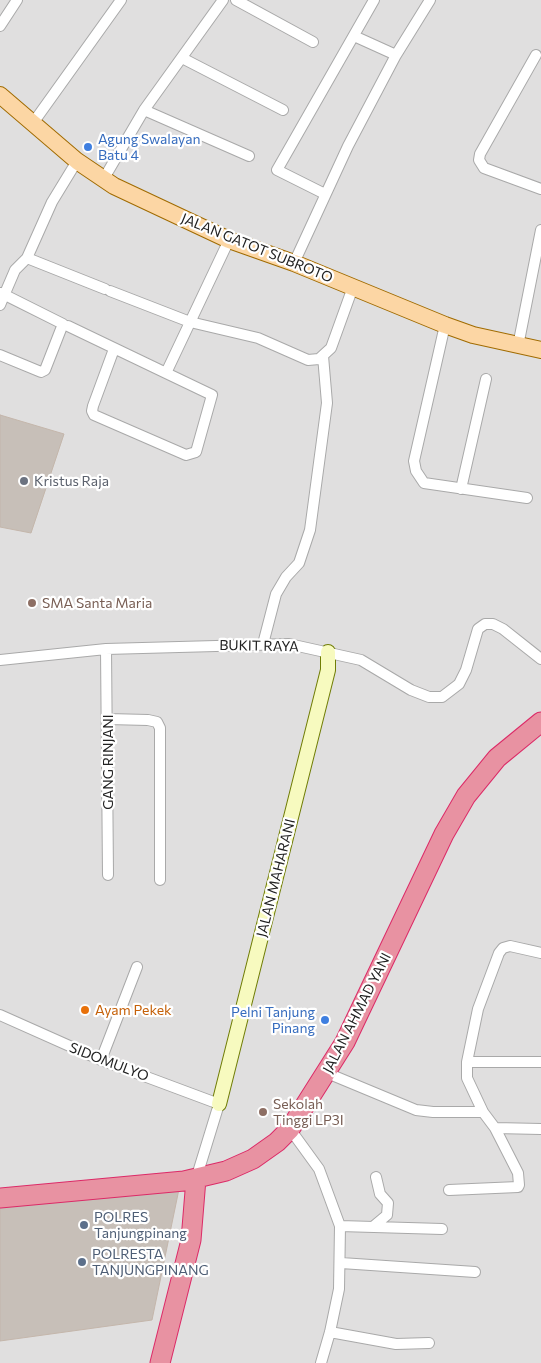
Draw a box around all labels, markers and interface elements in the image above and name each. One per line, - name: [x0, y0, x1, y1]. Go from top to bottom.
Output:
- place label: Agung Swalayan Batu 4: [98, 131, 200, 164]
- marker: Agung Swalayan Batu 4: [82, 141, 94, 153]
- street label: JALAN GATOT SUBROTO: [179, 210, 335, 286]
- place label: Kristus Raja: [34, 473, 109, 489]
- marker: Kristus Raja: [18, 475, 30, 487]
- place label: SMA Santa Maria: [42, 595, 152, 611]
- marker: SMA Santa Maria: [26, 597, 38, 609]
- street label: BUKIT RAYA: [219, 637, 299, 655]
- street label: GANG RINJANI: [100, 714, 116, 810]
- street label: JALAN MAHARANI: [253, 817, 299, 939]
- street label: JALAN AHMAD YANI: [319, 950, 395, 1076]
- place label: Ayam Pekek: [95, 1002, 172, 1018]
- marker: Ayam Pekek: [79, 1004, 91, 1016]
- place label: Pelni Tanjung Pinang: [231, 1004, 315, 1036]
- marker: Pelni Tanjung Pinang: [319, 1014, 331, 1026]
- street label: SIDOMULYO: [67, 1039, 151, 1085]
- place label: Sekolah Tinggi LP3I: [273, 1096, 344, 1128]
- marker: Sekolah Tinggi LP3I: [257, 1106, 269, 1118]
- place label: POLRES Tanjungpinang: [94, 1209, 187, 1242]
- marker: POLRES Tanjungpinang: [78, 1219, 90, 1231]
- place label: POLRESTA TANJUNGPINANG: [92, 1246, 209, 1278]
- marker: POLRESTA TANJUNGPINANG: [76, 1256, 88, 1268]

